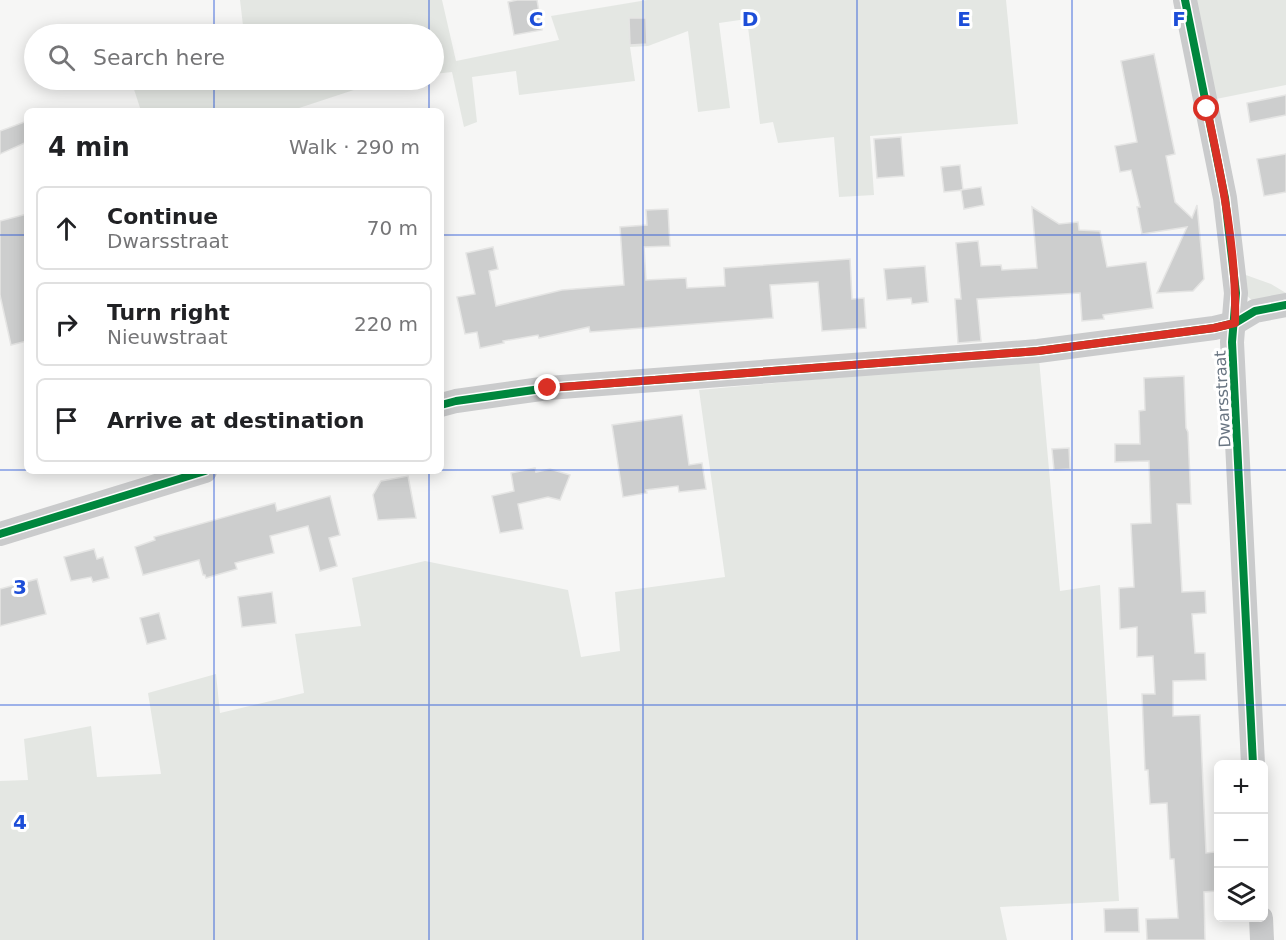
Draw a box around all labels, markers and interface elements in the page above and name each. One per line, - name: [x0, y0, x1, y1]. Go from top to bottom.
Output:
- text: C: [529, 7, 543, 31]
- text: D: [742, 7, 758, 31]
- text: E: [957, 7, 971, 31]
- text: F: [1172, 7, 1186, 31]
- search box: [24, 24, 444, 90]
- icon: search: [45, 41, 78, 74]
- text: Search here: [93, 45, 225, 70]
- route start: [1193, 95, 1219, 121]
- text: 4 min: [48, 132, 130, 162]
- text: Walk · 290 m: [289, 135, 420, 159]
- text: Continue: [107, 204, 218, 229]
- icon: ahead: [50, 212, 83, 245]
- text: 70 m: [367, 216, 418, 240]
- text: Dwarsstraat: [107, 229, 229, 253]
- text: Turn right: [107, 300, 230, 325]
- icon: right: [50, 308, 83, 341]
- text: 220 m: [354, 312, 418, 336]
- text: Nieuwstraat: [107, 325, 228, 349]
- street label: Dwarsstraat: [1210, 350, 1235, 448]
- route end: [534, 374, 560, 400]
- icon: arrive: [50, 404, 83, 437]
- text: Arrive at destination: [107, 408, 364, 433]
- text: 3: [13, 575, 27, 599]
- map controls: [1214, 760, 1268, 922]
- button: +: [1214, 760, 1268, 814]
- text: 4: [13, 810, 27, 834]
- button: −: [1214, 814, 1268, 868]
- button: layers: [1214, 868, 1268, 922]

